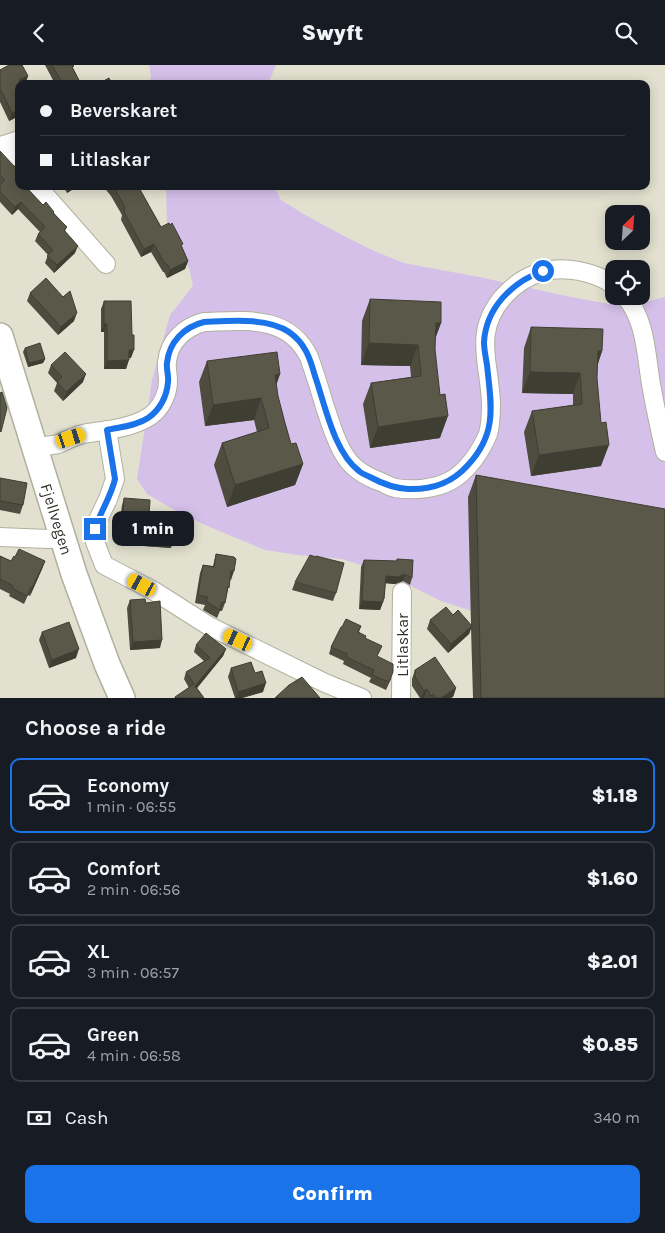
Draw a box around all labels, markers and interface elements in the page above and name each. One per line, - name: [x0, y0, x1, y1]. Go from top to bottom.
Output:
- icon: back: [25, 19, 53, 47]
- icon: search: [612, 19, 640, 47]
- text: Swyft: [302, 20, 363, 46]
- text: Beverskaret: [70, 100, 177, 122]
- text: Litlaskar: [70, 149, 150, 171]
- north arrow: [605, 205, 650, 250]
- map controls: [605, 205, 650, 305]
- route start: [532, 260, 554, 282]
- button: locate: [605, 260, 650, 305]
- car: [54, 426, 87, 450]
- street label: Fjellvegen: [37, 481, 76, 557]
- callout: 1 min: [112, 511, 195, 547]
- route end: [84, 518, 106, 540]
- text: 1 min: [132, 519, 174, 538]
- car: [125, 571, 158, 599]
- street label: Litlaskar: [393, 613, 412, 677]
- car: [221, 627, 254, 653]
- text: Choose a ride: [25, 715, 166, 741]
- icon: car: [27, 773, 72, 818]
- text: Economy: [87, 775, 169, 797]
- text: $1.18: [591, 785, 638, 807]
- text: 1 min · 06:55: [87, 797, 176, 816]
- icon: car: [27, 856, 72, 901]
- text: Comfort: [87, 858, 161, 880]
- text: $1.60: [587, 868, 638, 890]
- text: 2 min · 06:56: [87, 880, 180, 899]
- icon: car: [27, 939, 72, 984]
- text: XL: [87, 941, 109, 963]
- text: $2.01: [587, 951, 638, 973]
- text: 3 min · 06:57: [87, 963, 179, 982]
- icon: car: [27, 1022, 72, 1067]
- text: Green: [87, 1024, 139, 1046]
- text: $0.85: [582, 1034, 638, 1056]
- text: 4 min · 06:58: [87, 1046, 181, 1065]
- icon: cash: [25, 1104, 53, 1132]
- text: Cash: [65, 1107, 109, 1129]
- text: 340 m: [593, 1108, 640, 1127]
- button: Confirm: [25, 1165, 640, 1223]

